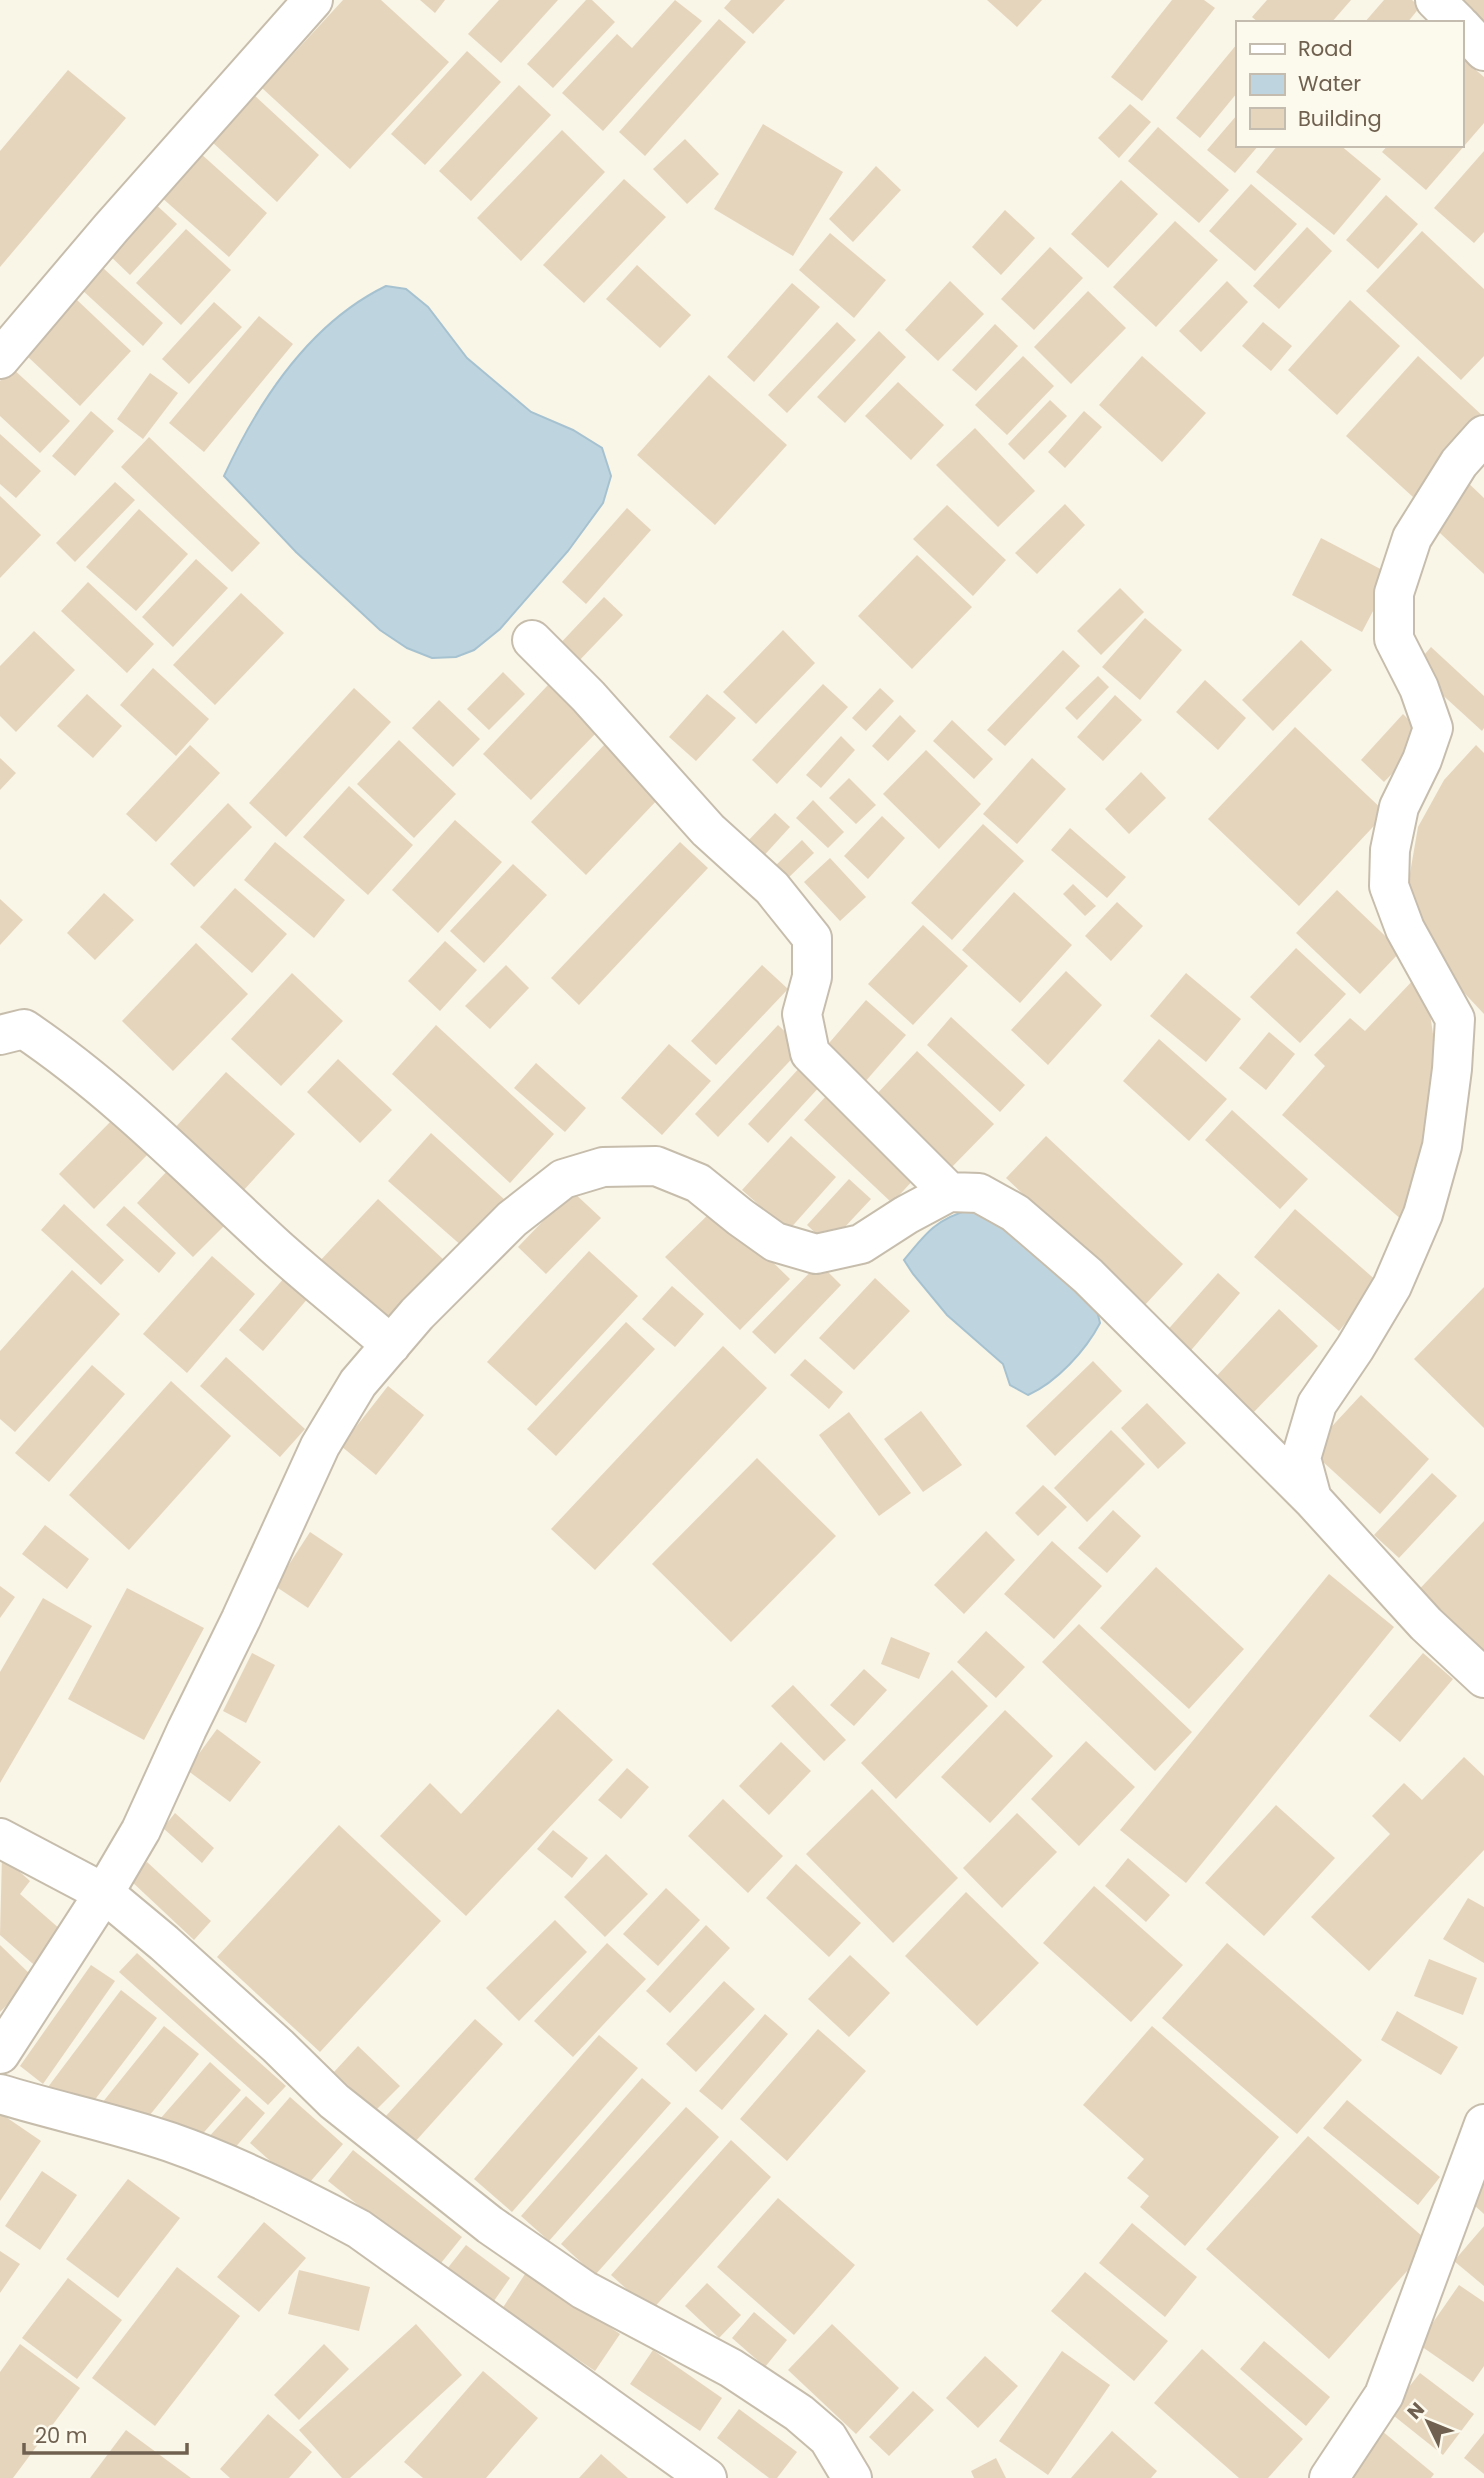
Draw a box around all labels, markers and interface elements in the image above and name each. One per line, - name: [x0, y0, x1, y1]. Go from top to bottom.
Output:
- legend: [1236, 21, 1463, 147]
- text: Road: [1298, 34, 1353, 63]
- text: Water: [1298, 69, 1361, 98]
- text: Building: [1298, 104, 1382, 133]
- north arrow: [1393, 2387, 1463, 2457]
- text: N: [1401, 2396, 1431, 2425]
- scale bar: [24, 2412, 187, 2456]
- text: 20 m: [35, 2421, 88, 2450]

